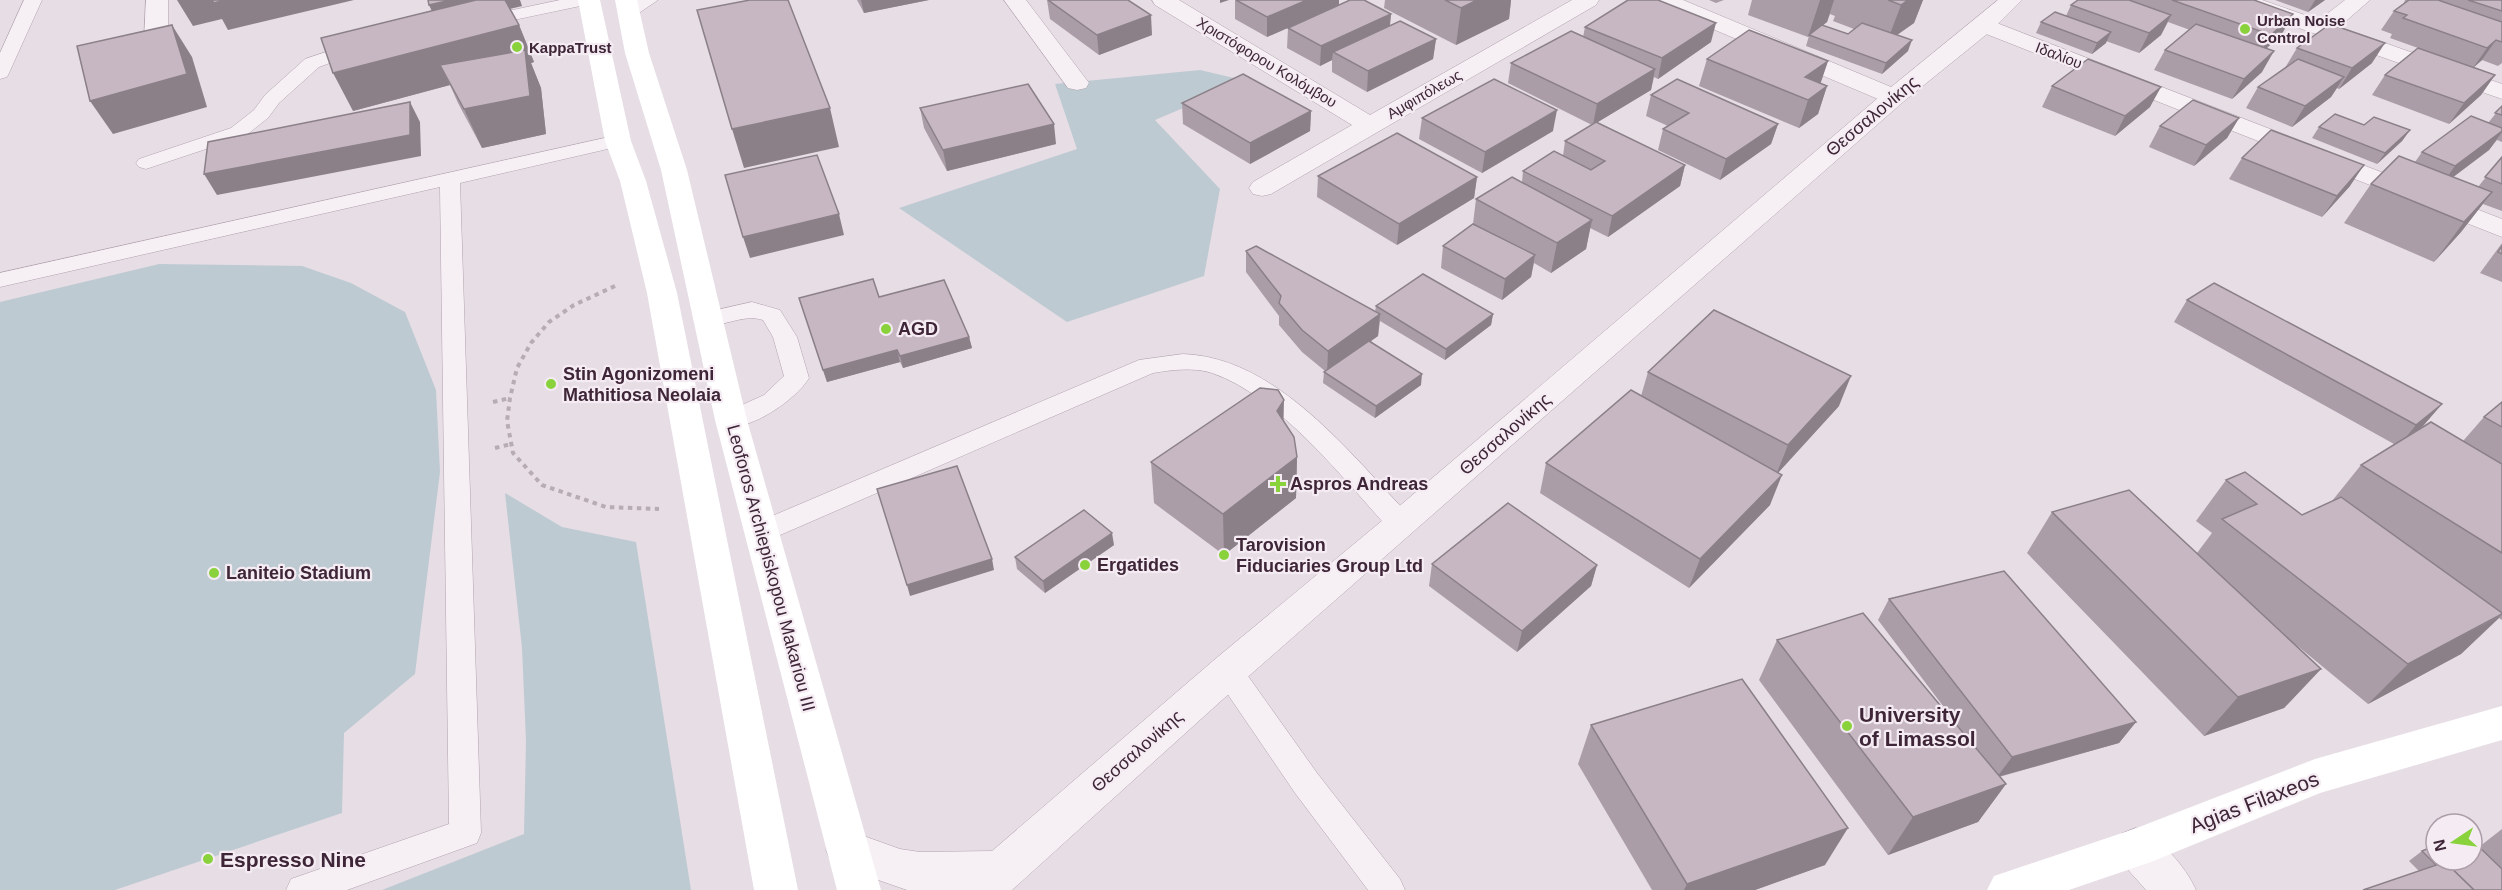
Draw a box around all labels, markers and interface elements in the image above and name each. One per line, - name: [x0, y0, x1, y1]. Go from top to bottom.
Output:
- place label: Urban Noise Control: [2257, 12, 2345, 46]
- street label: Χριστόφορου Κολόμβου: [1194, 14, 1340, 110]
- marker: Urban Noise Control: [2238, 22, 2252, 36]
- street label: Ιδαλίου: [2033, 38, 2085, 72]
- place label: KappaTrust: [529, 39, 612, 56]
- marker: KappaTrust: [510, 40, 524, 54]
- street label: Αμφιπόλεως: [1384, 66, 1464, 122]
- street label: Θεσσαλονίκης: [1822, 71, 1922, 160]
- place label: AGD: [898, 319, 938, 339]
- marker: AGD: [879, 322, 893, 336]
- place label: Stin Agonizomeni Mathitiosa Neolaia: [563, 364, 722, 405]
- marker: Stin Agonizomeni Mathitiosa Neolaia: [544, 377, 558, 391]
- street label: Θεσσαλονίκης: [1455, 389, 1555, 479]
- street label: Leoforos Archiepiskopou Makariou III: [723, 422, 819, 714]
- place label: Aspros Andreas: [1290, 474, 1428, 494]
- marker: Aspros Andreas: [1271, 477, 1285, 491]
- place label: Tarovision Fiduciaries Group Ltd: [1236, 535, 1423, 576]
- marker: Tarovision Fiduciaries Group Ltd: [1217, 548, 1231, 562]
- place label: Ergatides: [1097, 555, 1179, 575]
- marker: Ergatides: [1078, 558, 1092, 572]
- place label: Laniteio Stadium: [226, 563, 371, 583]
- marker: Laniteio Stadium: [207, 566, 221, 580]
- place label: University of Limassol: [1859, 703, 1976, 750]
- street label: Θεσσαλονίκης: [1087, 706, 1187, 796]
- marker: University of Limassol: [1840, 719, 1854, 733]
- street label: Agias Filaxeos: [2186, 767, 2322, 837]
- north arrow: [2424, 812, 2484, 872]
- text: N: [2430, 838, 2449, 853]
- place label: Espresso Nine: [220, 848, 366, 871]
- marker: Espresso Nine: [201, 852, 215, 866]

